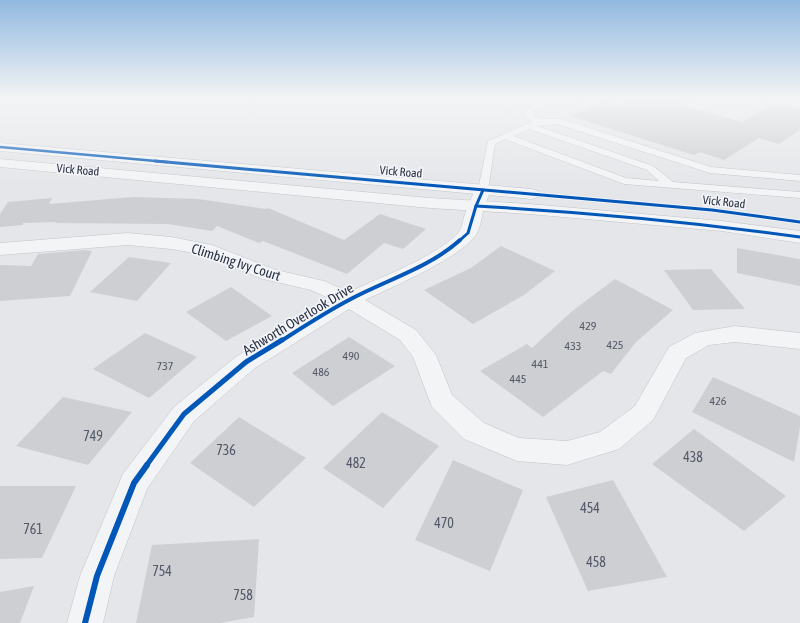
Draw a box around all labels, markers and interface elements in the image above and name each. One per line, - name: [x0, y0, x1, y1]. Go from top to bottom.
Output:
- street label: Vick Road: [56, 161, 100, 179]
- street label: Vick Road: [379, 163, 423, 181]
- street label: Vick Road: [702, 193, 746, 211]
- street label: Climbing Ivy Court: [189, 240, 283, 284]
- street label: Ashworth Overlook Drive: [240, 280, 356, 358]
- house number: 429: [580, 319, 597, 333]
- house number: 425: [607, 338, 623, 352]
- house number: 433: [565, 339, 581, 353]
- house number: 490: [343, 349, 360, 363]
- house number: 441: [532, 357, 549, 371]
- house number: 737: [157, 359, 174, 373]
- house number: 486: [313, 365, 330, 379]
- house number: 445: [510, 372, 526, 386]
- house number: 426: [710, 394, 727, 408]
- house number: 749: [83, 428, 103, 444]
- house number: 736: [216, 442, 236, 458]
- house number: 438: [683, 449, 703, 465]
- house number: 482: [346, 455, 366, 471]
- house number: 454: [580, 500, 600, 516]
- house number: 470: [434, 515, 454, 531]
- house number: 761: [23, 521, 43, 537]
- house number: 458: [586, 554, 606, 570]
- house number: 754: [152, 563, 172, 579]
- house number: 758: [233, 587, 253, 603]

